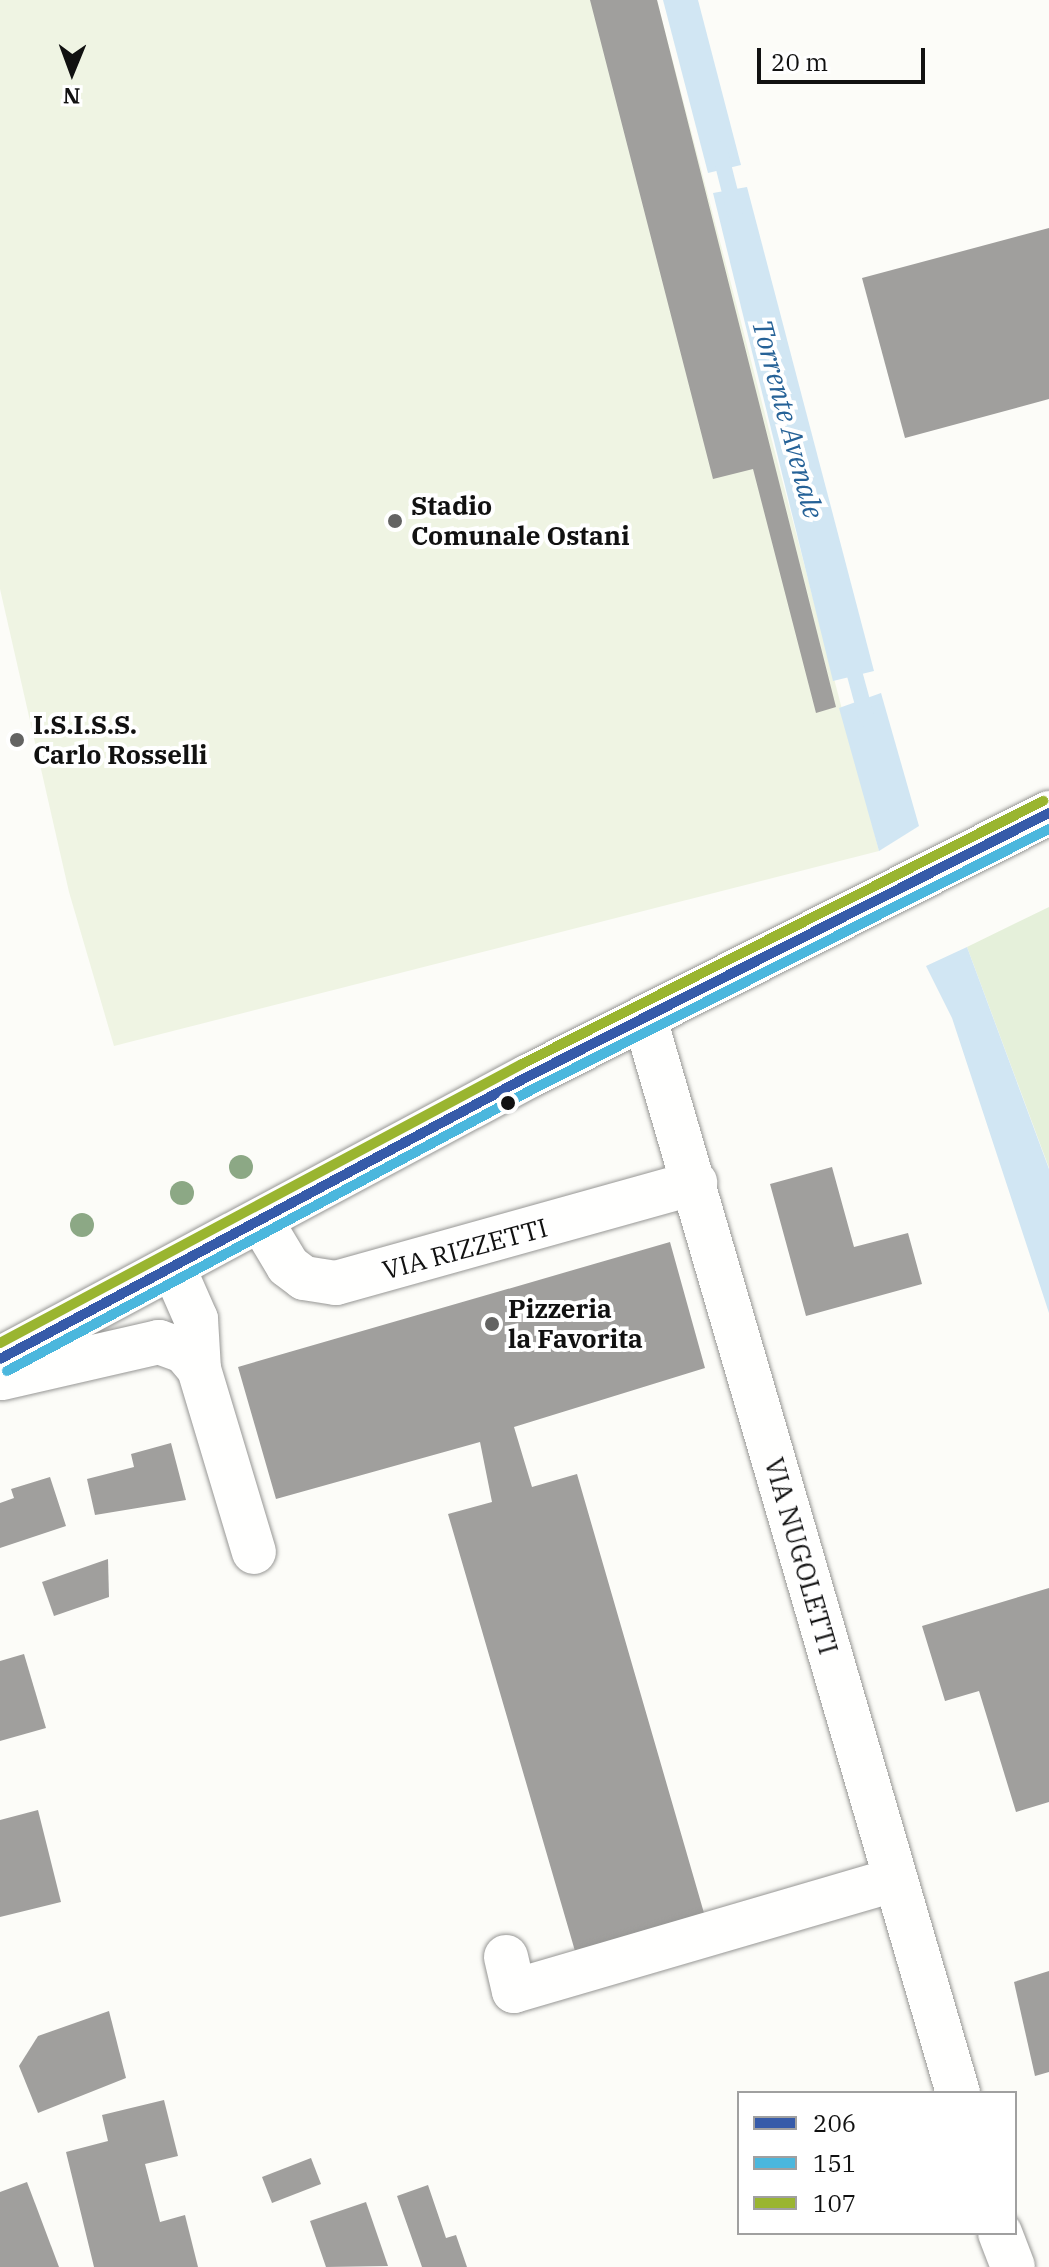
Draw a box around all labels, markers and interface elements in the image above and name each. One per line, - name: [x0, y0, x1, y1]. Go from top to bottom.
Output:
- north arrow: [32, 32, 112, 112]
- scale bar: [761, 32, 929, 82]
- text: 20 m: [771, 46, 828, 78]
- text: N: [63, 82, 81, 111]
- water label: Torrente Avenale: [745, 316, 831, 522]
- place label: Stadio Comunale Ostani: [411, 490, 630, 552]
- marker: Stadio Comunale Ostani: [386, 512, 404, 530]
- place label: I.S.I.S.S. Carlo Rosselli: [33, 709, 208, 770]
- marker: I.S.I.S.S. Carlo Rosselli: [8, 731, 26, 749]
- unlabelled marker: [500, 1095, 516, 1111]
- street label: VIA RIZZETTI: [379, 1212, 551, 1286]
- place label: Pizzeria la Favorita: [508, 1293, 643, 1354]
- marker: Pizzeria la Favorita: [483, 1315, 501, 1333]
- street label: VIA NUGOLETTI: [758, 1454, 844, 1658]
- legend: [737, 2091, 1017, 2235]
- text: 206: [813, 2107, 856, 2139]
- text: 151: [813, 2147, 856, 2179]
- text: 107: [813, 2187, 856, 2219]

